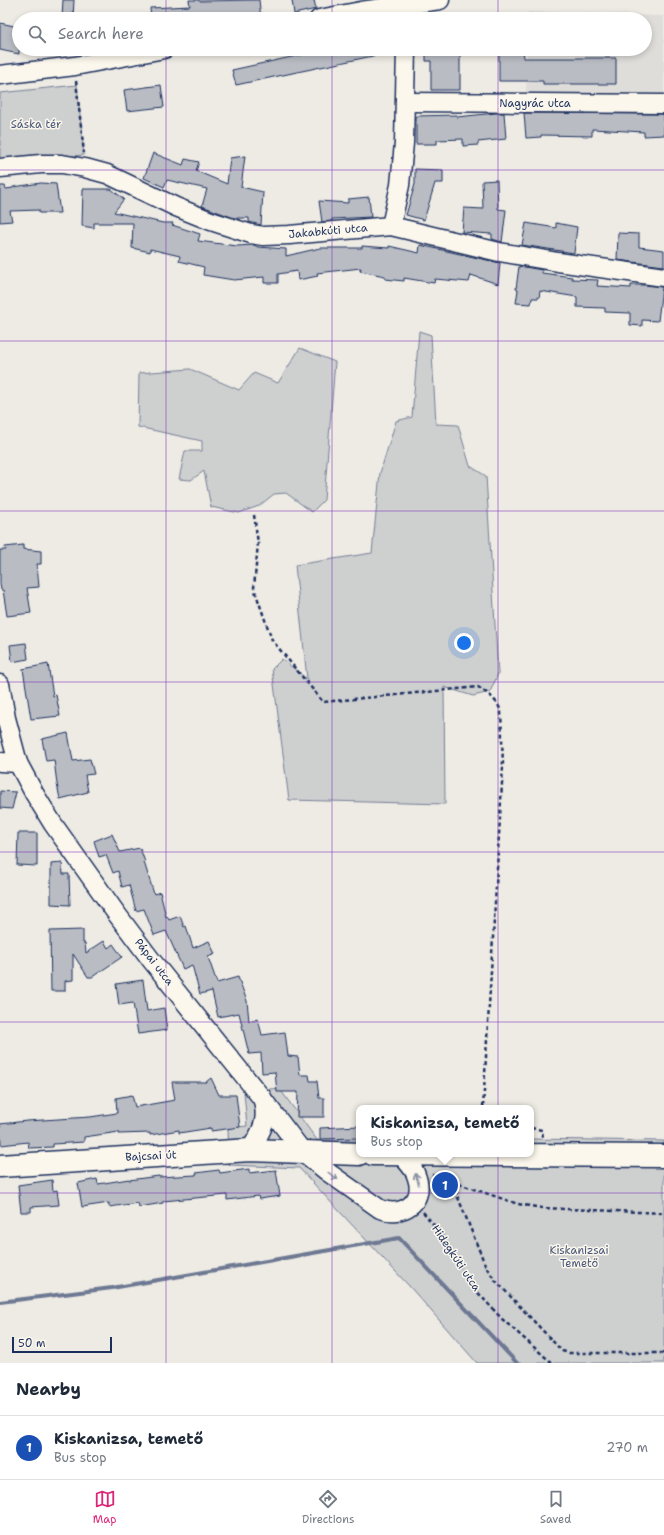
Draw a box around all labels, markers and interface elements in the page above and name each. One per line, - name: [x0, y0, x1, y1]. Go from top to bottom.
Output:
- search box: [12, 12, 652, 56]
- icon: search: [26, 23, 48, 45]
- text: Search here: [58, 24, 144, 44]
- street label: Nagyrác utca: [499, 96, 571, 111]
- park label: Sáska tér: [11, 117, 61, 132]
- street label: Jakabkúti utca: [288, 220, 368, 242]
- your location: [454, 633, 474, 653]
- street label: Pápai utca: [131, 936, 177, 989]
- popup: [356, 1105, 534, 1157]
- text: Kiskanizsa, temető: [370, 1113, 520, 1133]
- text: Bus stop: [370, 1133, 423, 1150]
- street label: Bajcsai út: [125, 1147, 177, 1165]
- pin: 1: [432, 1170, 458, 1200]
- one-way arrow: [328, 1172, 339, 1180]
- one-way arrow: [413, 1173, 420, 1186]
- street label: Hidegkúti utca: [428, 1222, 484, 1294]
- park label: Kiskanizsai Temető: [549, 1243, 609, 1271]
- scale bar: [12, 1335, 112, 1354]
- text: 50 m: [18, 1336, 46, 1351]
- text: Nearby: [16, 1378, 81, 1400]
- text: Kiskanizsa, temető: [54, 1429, 203, 1449]
- text: 1: [26, 1439, 32, 1456]
- text: 270 m: [606, 1439, 648, 1456]
- text: Bus stop: [54, 1449, 106, 1466]
- tab: Map: [93, 1488, 116, 1527]
- tab: Directions: [302, 1488, 354, 1527]
- tab: Saved: [540, 1488, 571, 1527]

